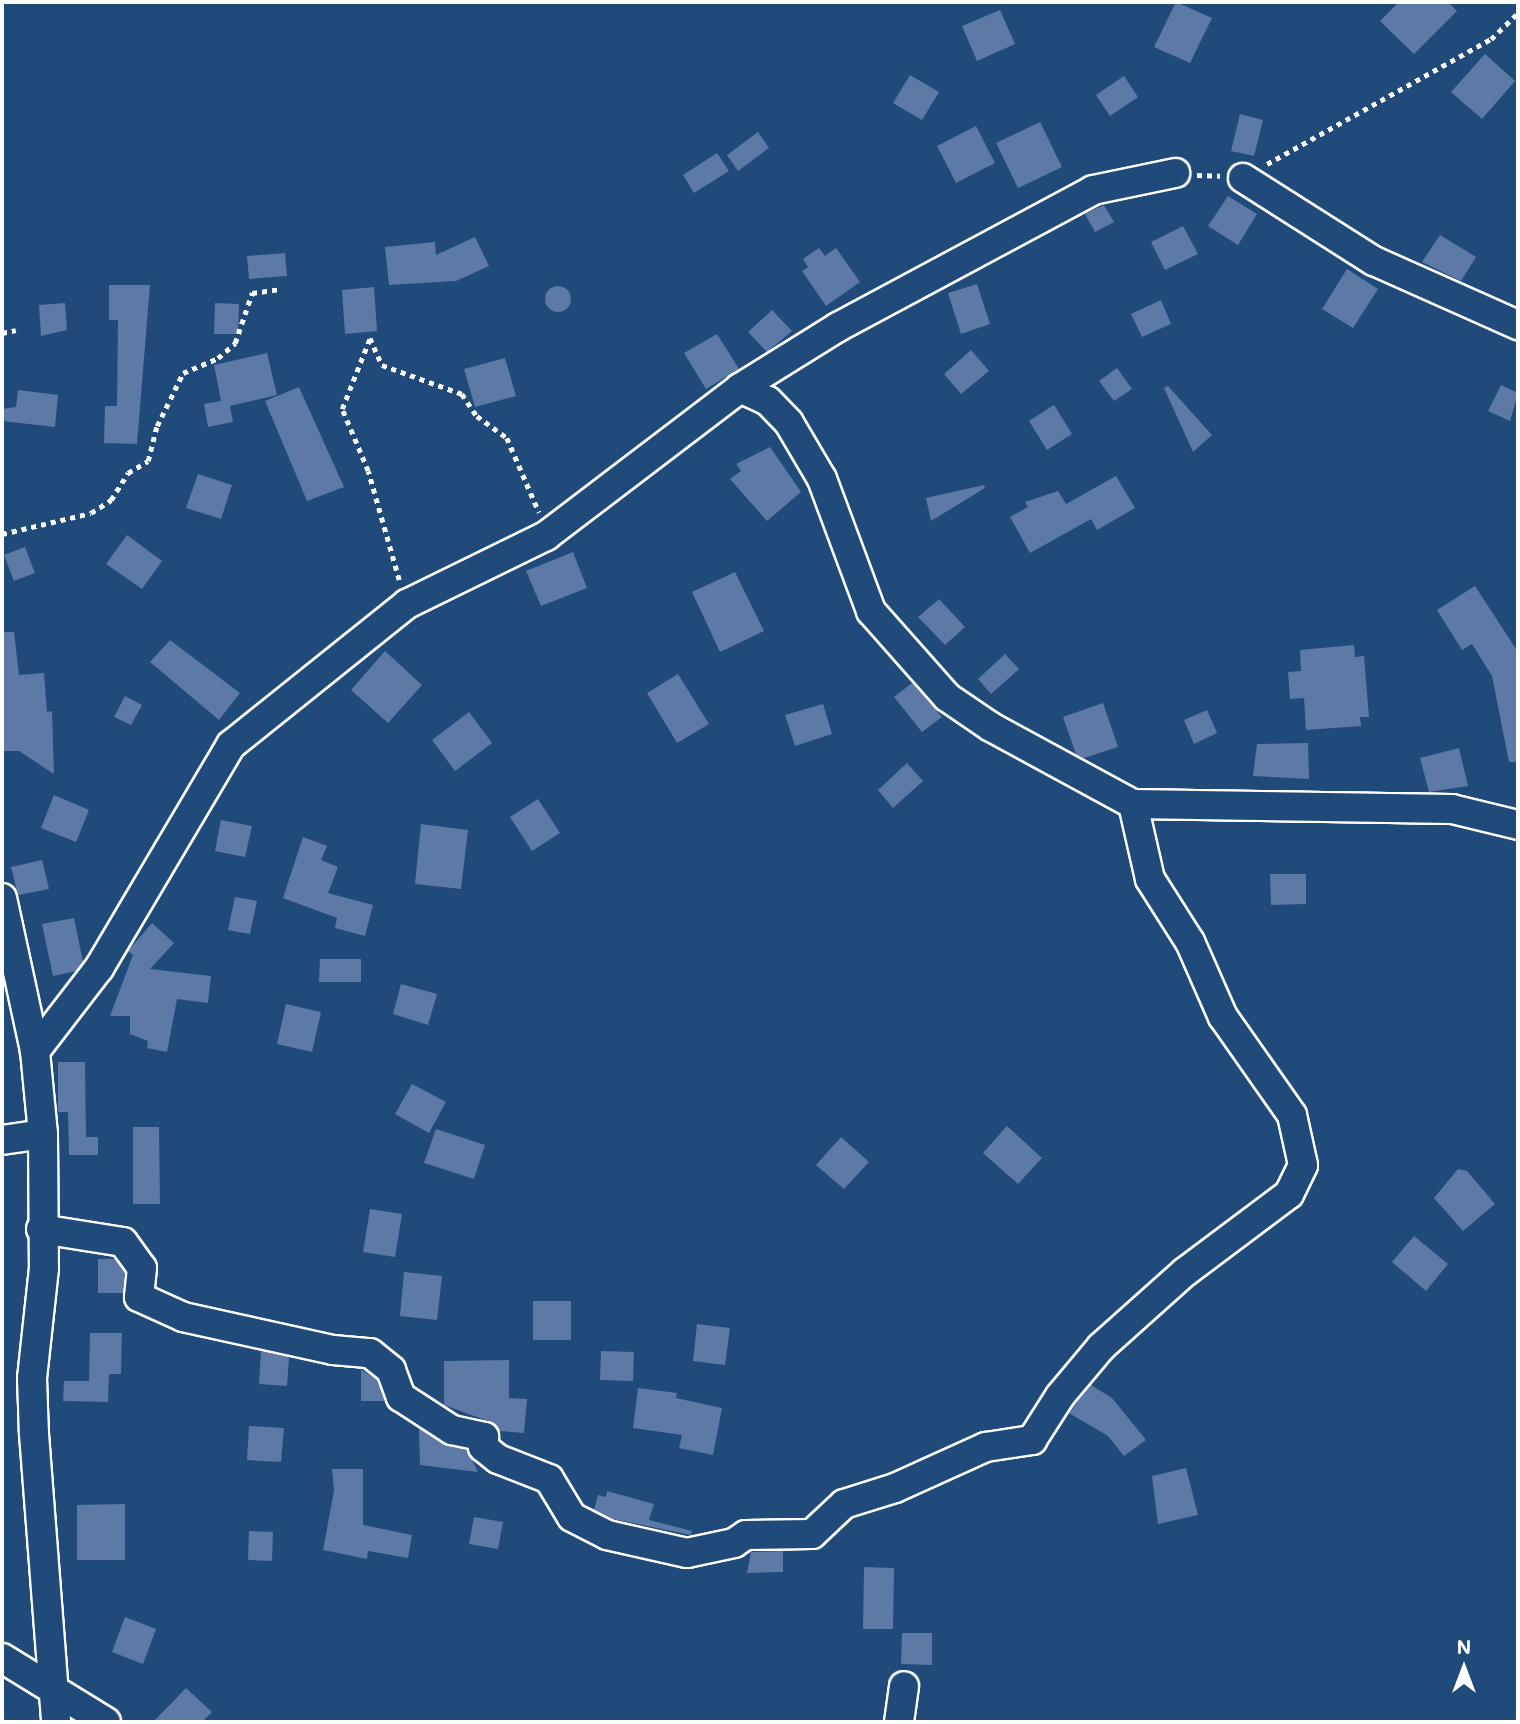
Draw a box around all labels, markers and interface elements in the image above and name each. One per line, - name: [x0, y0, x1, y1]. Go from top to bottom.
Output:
- north arrow: [1429, 1633, 1499, 1703]
- text: N: [1457, 1634, 1471, 1659]

